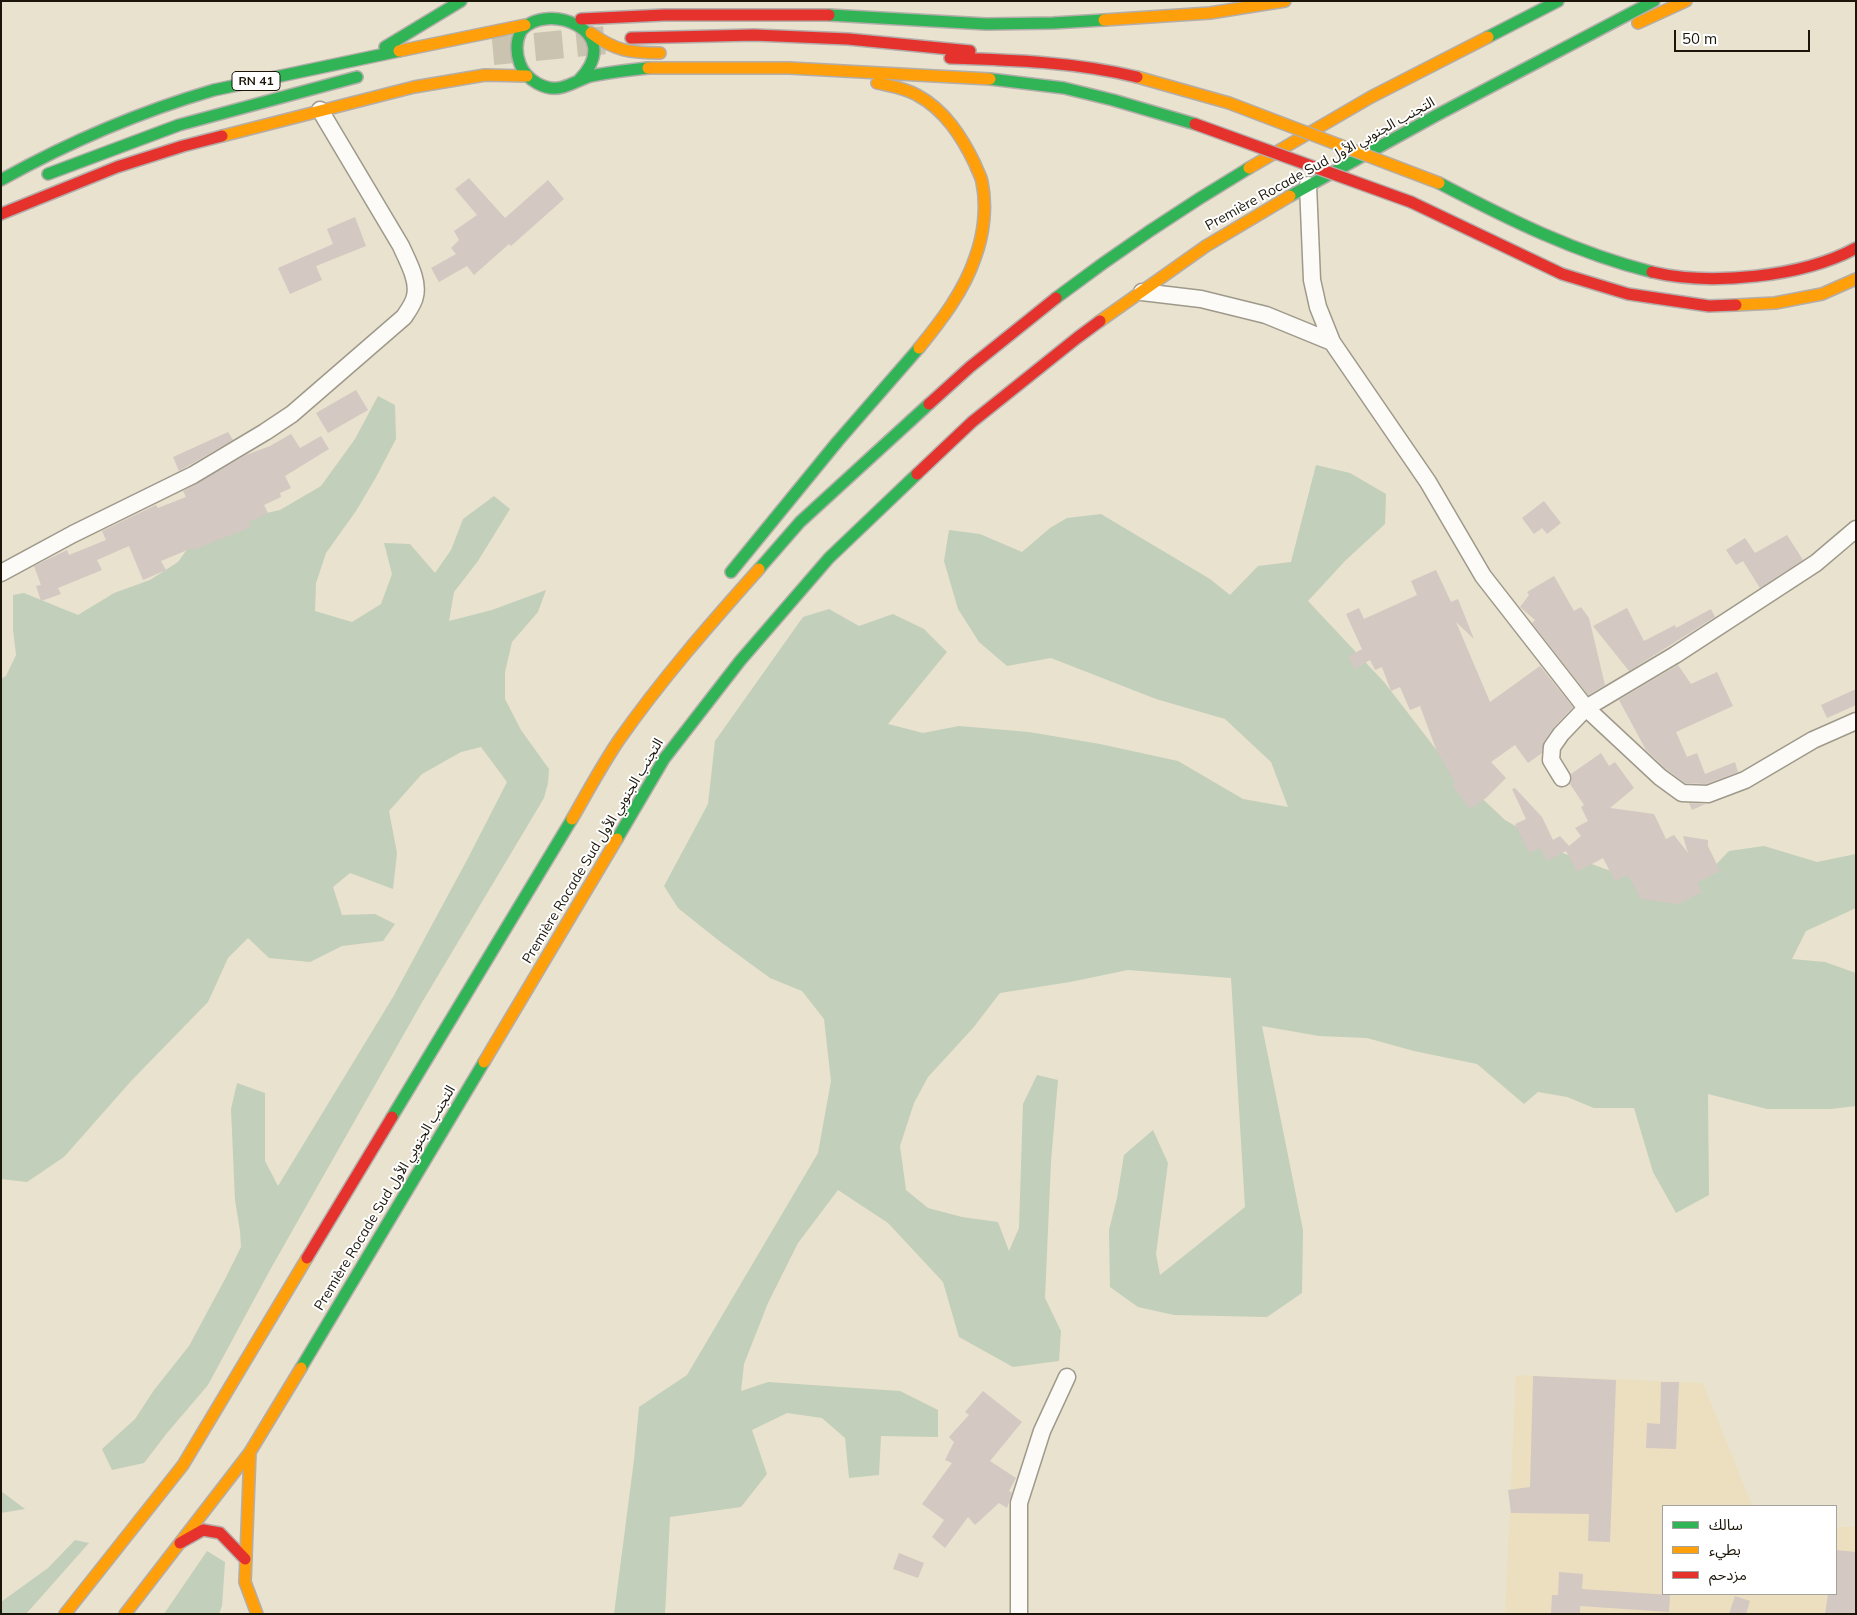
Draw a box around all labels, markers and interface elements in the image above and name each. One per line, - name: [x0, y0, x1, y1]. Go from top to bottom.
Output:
- scale bar: [1677, 20, 1813, 52]
- text: 50 m: [1682, 29, 1717, 48]
- road number: RN 41: [232, 72, 280, 90]
- street label: Première Rocade Sud التجنب الجنوبي الأول: [1202, 94, 1438, 234]
- street label: Première Rocade Sud التجنب الجنوبي الأول: [519, 735, 667, 967]
- street label: Première Rocade Sud التجنب الجنوبي الأول: [311, 1082, 459, 1314]
- legend: [1662, 1505, 1837, 1595]
- text: سالك: [1709, 1515, 1743, 1534]
- text: بطيء: [1709, 1540, 1741, 1559]
- text: مزدحم: [1709, 1565, 1747, 1584]

